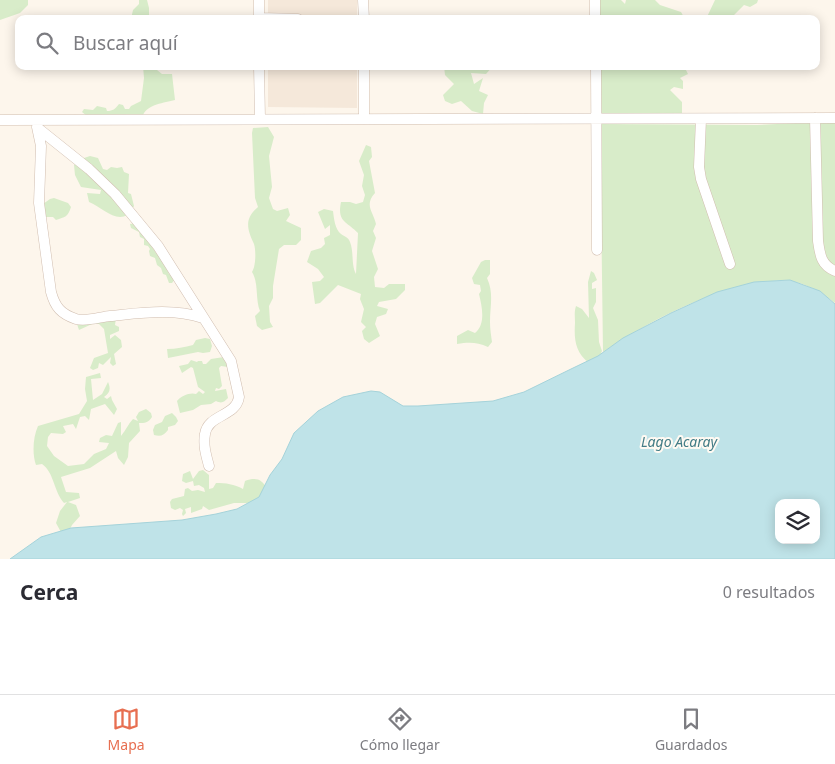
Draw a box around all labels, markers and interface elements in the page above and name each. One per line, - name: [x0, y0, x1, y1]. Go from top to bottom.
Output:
- search box: [15, 15, 820, 70]
- icon: search: [33, 29, 61, 57]
- text: Buscar aquí: [73, 30, 178, 56]
- water label: Lago Acaray: [641, 432, 719, 451]
- map controls: [775, 499, 820, 544]
- button: layers: [775, 499, 820, 544]
- text: Cerca: [20, 578, 78, 606]
- text: 0 resultados: [723, 581, 815, 603]
- tab: Mapa: [108, 705, 145, 754]
- tab: Cómo llegar: [360, 705, 440, 754]
- tab: Guardados: [655, 705, 727, 754]

